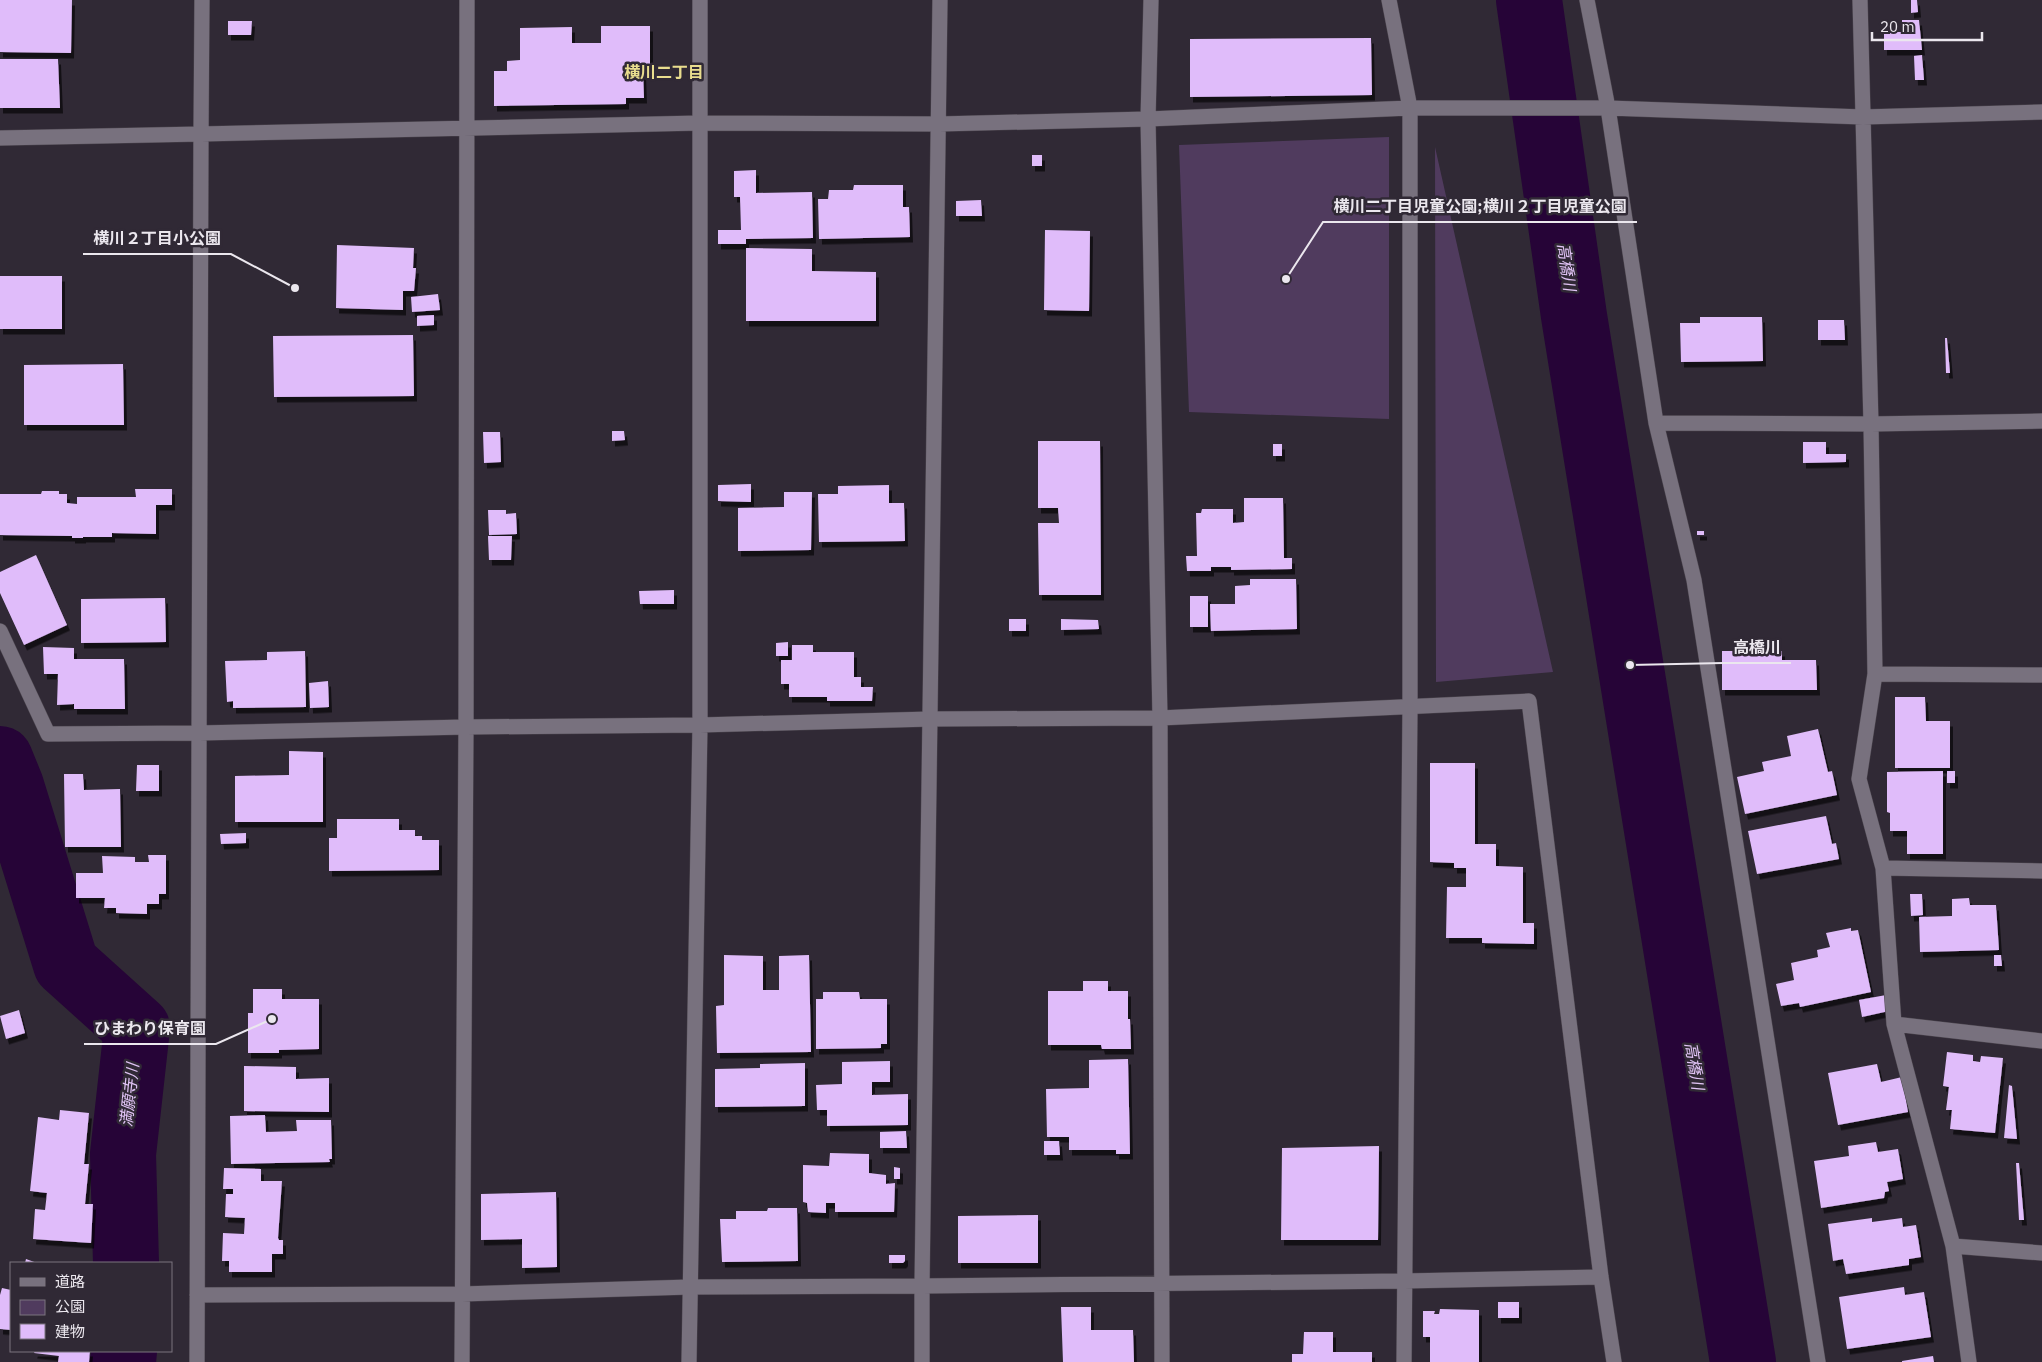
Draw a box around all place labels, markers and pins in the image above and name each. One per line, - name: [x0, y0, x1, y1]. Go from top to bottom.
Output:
- callout: 横川二丁目児童公園;横川２丁目児童公園: [1323, 191, 1637, 222]
- callout: 横川２丁目小公園: [83, 223, 231, 254]
- callout: 高橋川: [1723, 632, 1791, 663]
- callout: ひまわり保育園: [84, 1013, 216, 1044]

